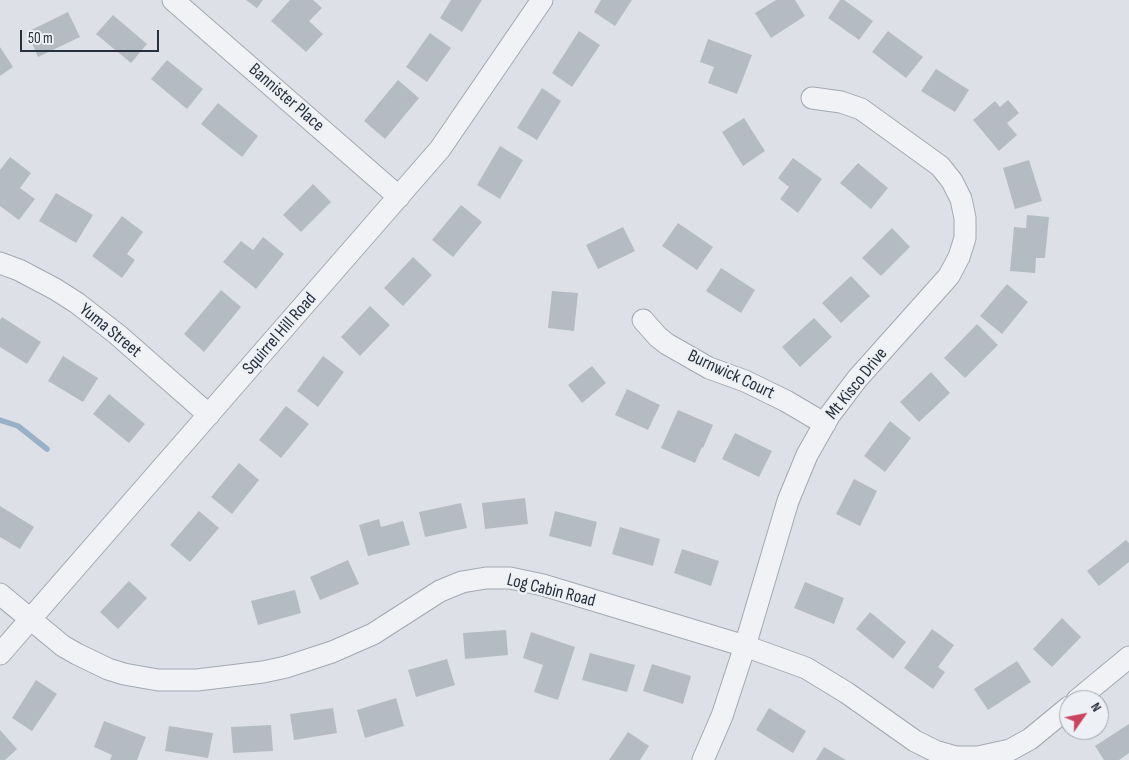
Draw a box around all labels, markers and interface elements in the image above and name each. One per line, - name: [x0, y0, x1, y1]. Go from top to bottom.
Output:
- scale bar: [22, 20, 161, 52]
- text: 50 m: [28, 29, 53, 48]
- street label: Bannister Place: [244, 59, 328, 137]
- street label: Squirrel Hill Road: [239, 289, 321, 379]
- street label: Yuma Street: [75, 299, 145, 363]
- street label: Mt Kisco Drive: [822, 344, 892, 424]
- street label: Burnwick Court: [684, 346, 778, 404]
- street label: Log Cabin Road: [504, 570, 598, 612]
- north arrow: [1059, 690, 1109, 740]
- text: N: [1087, 699, 1105, 715]

